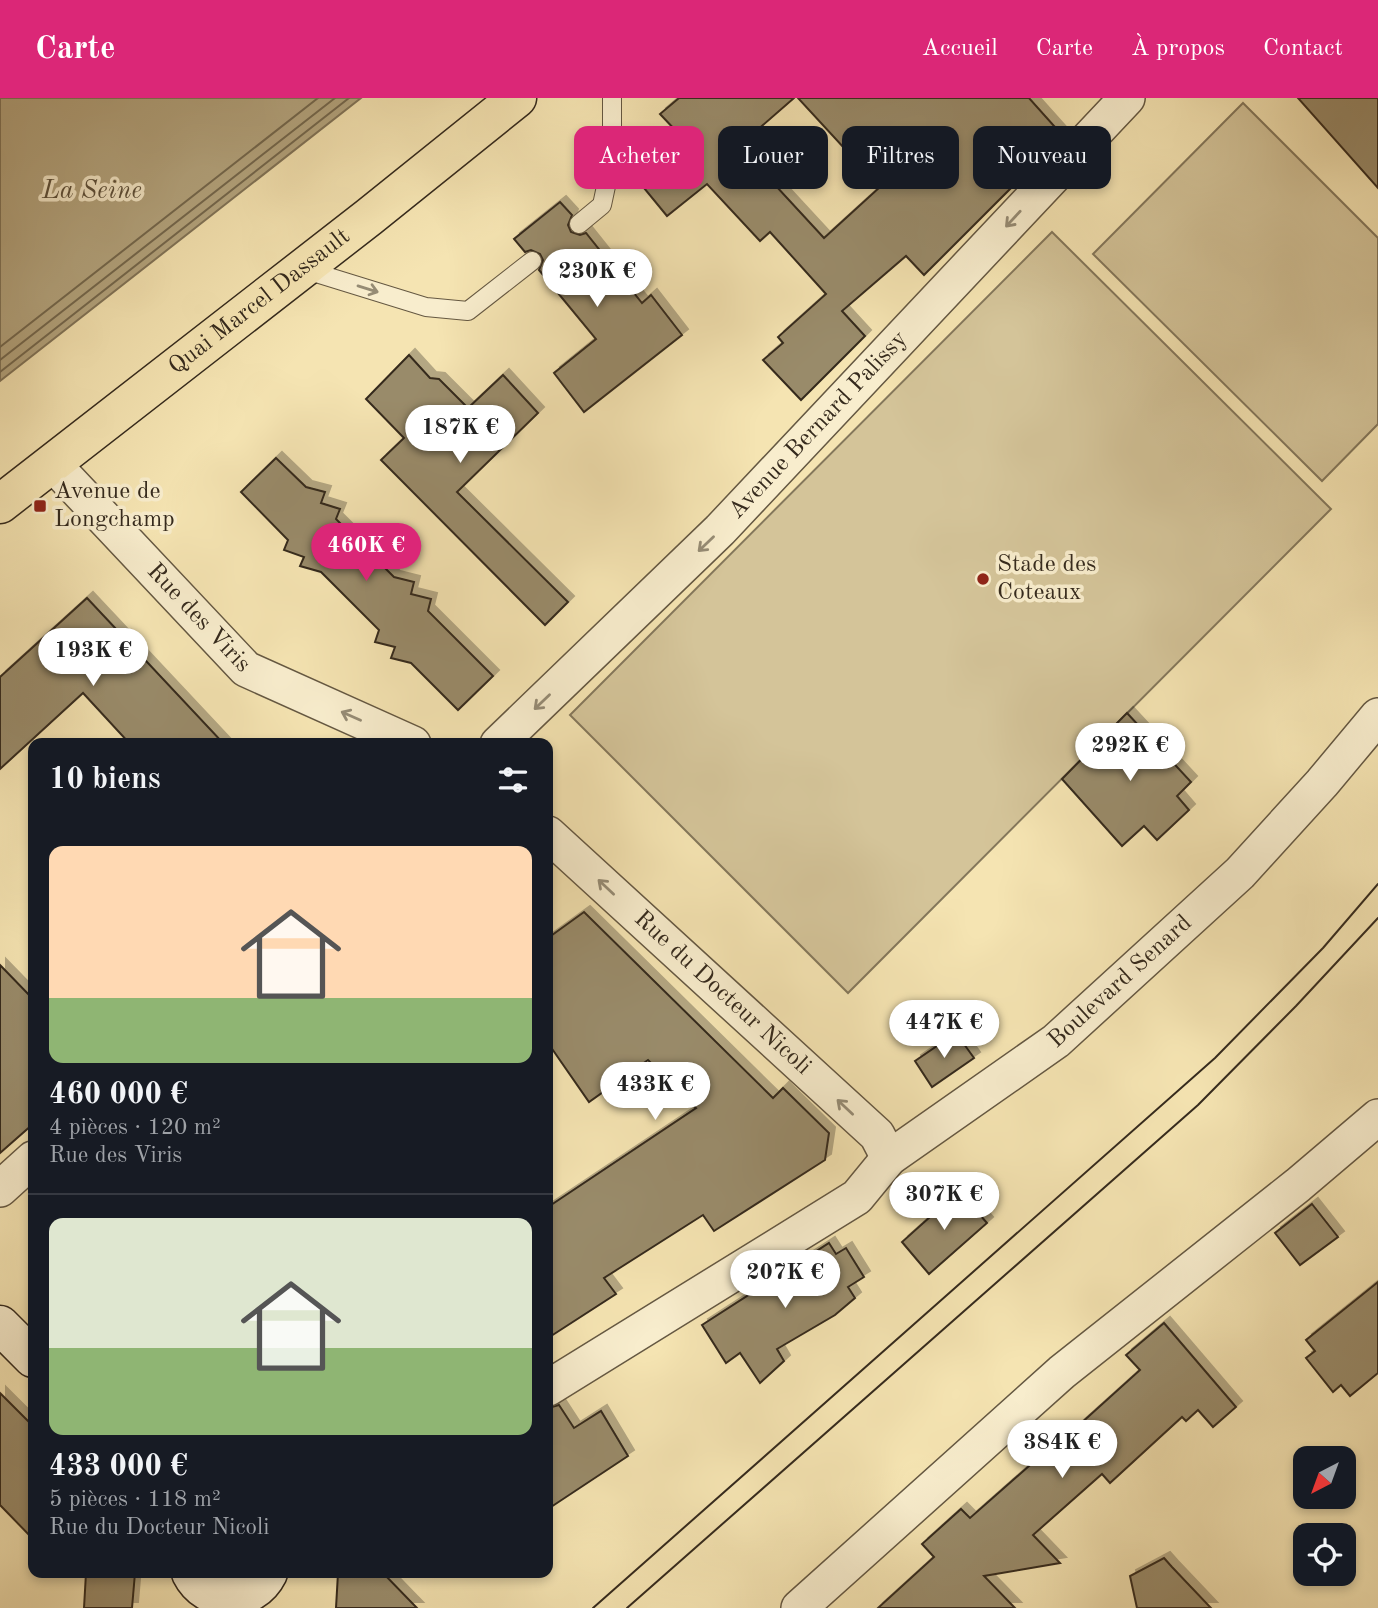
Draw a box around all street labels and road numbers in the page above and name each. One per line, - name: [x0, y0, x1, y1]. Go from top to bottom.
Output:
- street label: Quai Marcel Dassault: [165, 224, 355, 380]
- street label: Avenue Bernard Palissy: [725, 327, 912, 524]
- street label: Rue des Viris: [142, 559, 255, 677]
- street label: Rue du Docteur Nicoli: [629, 907, 815, 1080]
- street label: Boulevard Senard: [1044, 911, 1197, 1053]

